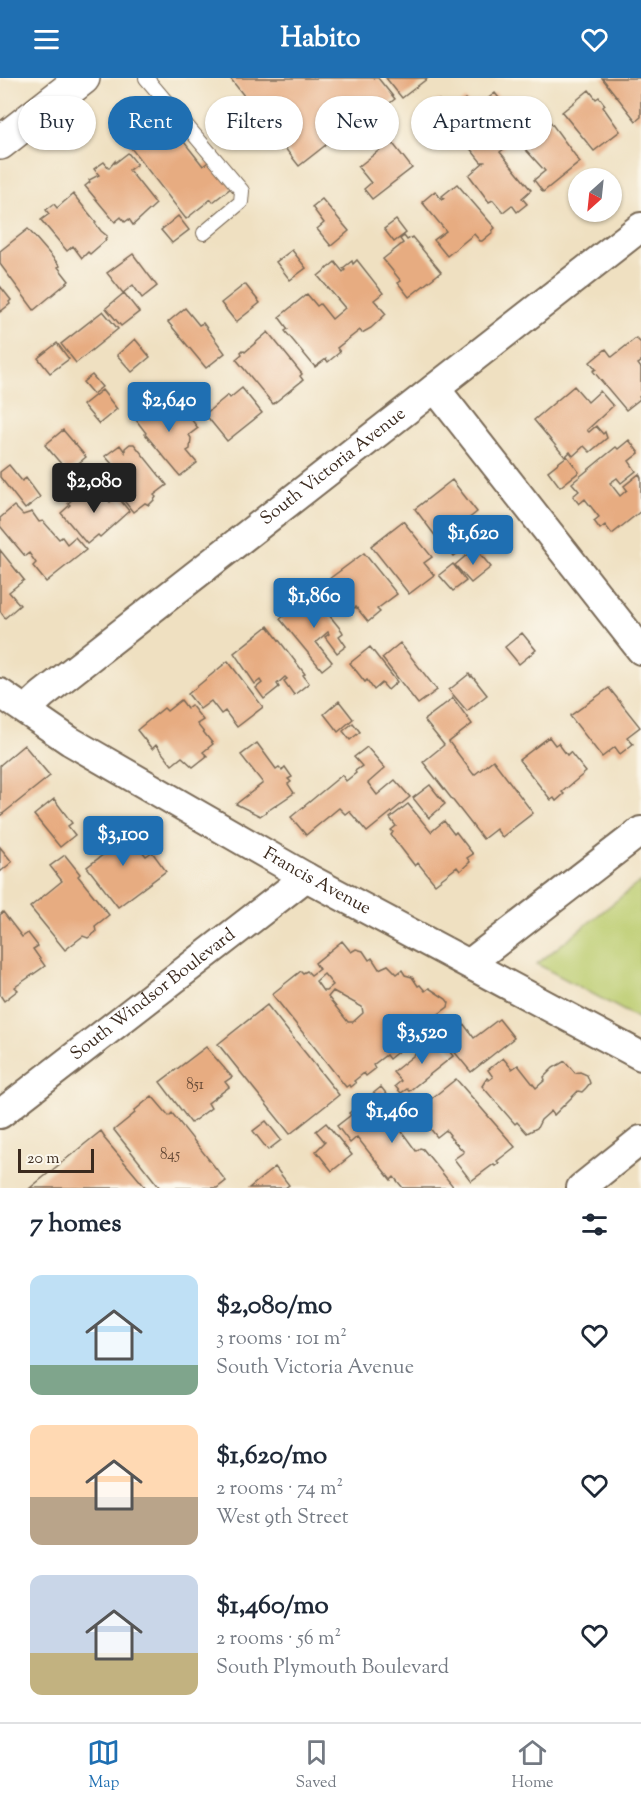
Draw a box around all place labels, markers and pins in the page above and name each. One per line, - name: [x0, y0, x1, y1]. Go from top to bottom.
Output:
- pin: $2,640: [120, 382, 218, 433]
- pin: $2,080: [45, 463, 143, 514]
- pin: $1,620: [424, 515, 522, 566]
- pin: $1,860: [265, 578, 363, 629]
- pin: $3,100: [74, 816, 172, 867]
- pin: $3,520: [373, 1014, 471, 1065]
- pin: $1,460: [343, 1093, 441, 1144]

